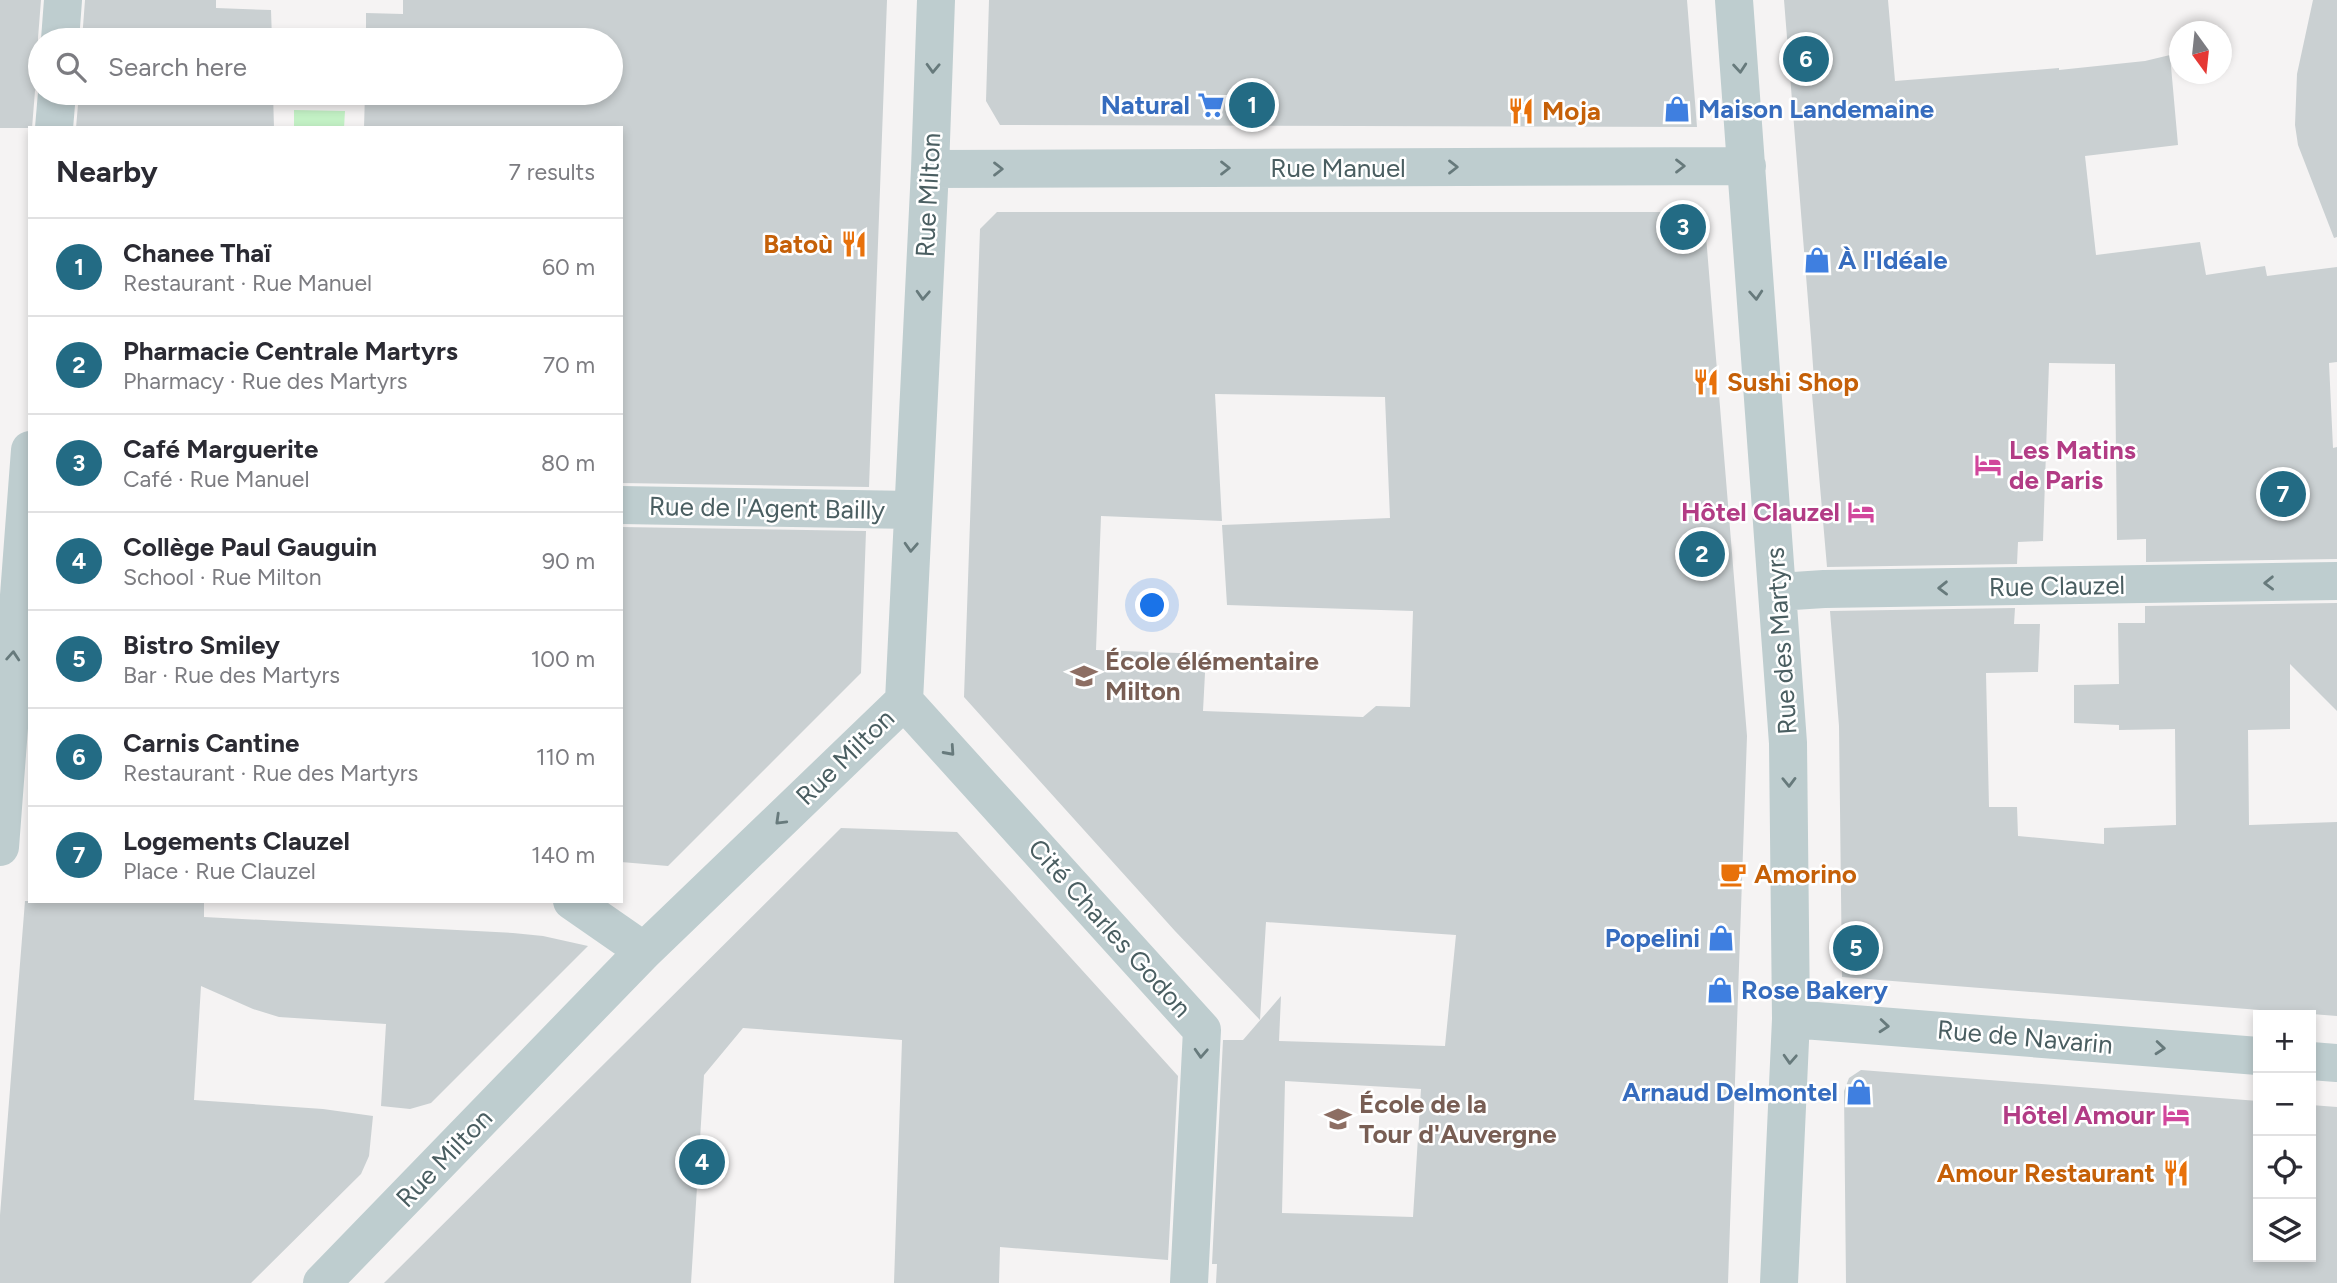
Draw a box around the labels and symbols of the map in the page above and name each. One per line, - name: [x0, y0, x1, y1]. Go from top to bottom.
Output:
- north arrow: [2169, 21, 2232, 84]
- pin: 6: [1783, 33, 1829, 85]
- one-way arrow: [926, 63, 941, 74]
- one-way arrow: [1732, 63, 1747, 74]
- pin: 1: [1229, 79, 1275, 131]
- place label: Natural: [1101, 89, 1190, 121]
- supermarket icon: Natural: [1196, 90, 1226, 120]
- place label: Maison Landemaine: [1698, 93, 1934, 125]
- shop icon: Maison Landemaine: [1662, 94, 1692, 124]
- place label: Moja: [1542, 95, 1601, 127]
- restaurant icon: Moja: [1506, 96, 1536, 126]
- street label: Rue Milton: [909, 132, 947, 258]
- street label: Rue Manuel: [1270, 152, 1406, 184]
- one-way arrow: [1676, 158, 1686, 174]
- one-way arrow: [1448, 159, 1459, 175]
- one-way arrow: [1221, 160, 1231, 176]
- one-way arrow: [993, 161, 1004, 177]
- pin: 3: [1660, 201, 1706, 253]
- place label: Batoù: [763, 228, 833, 260]
- restaurant icon: Batoù: [839, 229, 869, 259]
- place label: À l'Idéale: [1838, 244, 1948, 276]
- shop icon: À l'Idéale: [1802, 245, 1832, 275]
- one-way arrow: [916, 290, 931, 301]
- one-way arrow: [1748, 290, 1763, 301]
- place label: Sushi Shop: [1727, 366, 1859, 398]
- restaurant icon: Sushi Shop: [1691, 367, 1721, 397]
- place label: Les Matins de Paris: [2009, 434, 2136, 496]
- hotel icon: Les Matins de Paris: [1973, 450, 2003, 480]
- pin: 7: [2260, 468, 2306, 520]
- street label: Rue de l'Agent Bailly: [649, 490, 886, 526]
- place label: Hôtel Clauzel: [1681, 496, 1840, 528]
- hotel icon: Hôtel Clauzel: [1846, 497, 1876, 527]
- pin: 2: [1679, 528, 1725, 580]
- one-way arrow: [904, 542, 919, 553]
- street label: Rue des Martyrs: [1758, 546, 1804, 736]
- street label: Rue Clauzel: [1989, 569, 2125, 603]
- one-way arrow: [2263, 575, 2274, 590]
- one-way arrow: [1938, 580, 1949, 595]
- your location: [1135, 588, 1169, 622]
- place label: École élémentaire Milton: [1105, 645, 1319, 707]
- one-way arrow: [5, 651, 20, 662]
- school or university icon: École élémentaire Milton: [1069, 661, 1099, 691]
- street label: Rue Milton: [789, 702, 901, 812]
- one-way arrow: [942, 743, 954, 756]
- one-way arrow: [1781, 777, 1796, 788]
- one-way arrow: [775, 811, 788, 824]
- street label: Cité Charles Godon: [1022, 832, 1198, 1024]
- place label: Amorino: [1754, 858, 1857, 890]
- cafe icon: Amorino: [1718, 859, 1748, 889]
- place label: Popelini: [1605, 922, 1700, 954]
- pin: 5: [1833, 922, 1879, 974]
- shop icon: Popelini: [1706, 923, 1736, 953]
- place label: Rose Bakery: [1741, 974, 1888, 1006]
- shop icon: Rose Bakery: [1705, 975, 1735, 1005]
- street label: Rue de Navarin: [1936, 1013, 2114, 1061]
- one-way arrow: [1879, 1018, 1890, 1033]
- one-way arrow: [2154, 1040, 2165, 1055]
- one-way arrow: [1193, 1048, 1208, 1059]
- one-way arrow: [1782, 1053, 1797, 1064]
- place label: Arnaud Delmontel: [1622, 1076, 1838, 1108]
- shop icon: Arnaud Delmontel: [1844, 1077, 1874, 1107]
- place label: École de la Tour d'Auvergne: [1359, 1088, 1557, 1150]
- place label: Hôtel Amour: [2002, 1099, 2155, 1131]
- hotel icon: Hôtel Amour: [2161, 1100, 2191, 1130]
- street label: Rue Milton: [389, 1102, 499, 1214]
- school or university icon: École de la Tour d'Auvergne: [1323, 1104, 1353, 1134]
- pin: 4: [679, 1136, 725, 1188]
- place label: Amour Restaurant: [1937, 1157, 2155, 1189]
- restaurant icon: Amour Restaurant: [2161, 1158, 2191, 1188]

